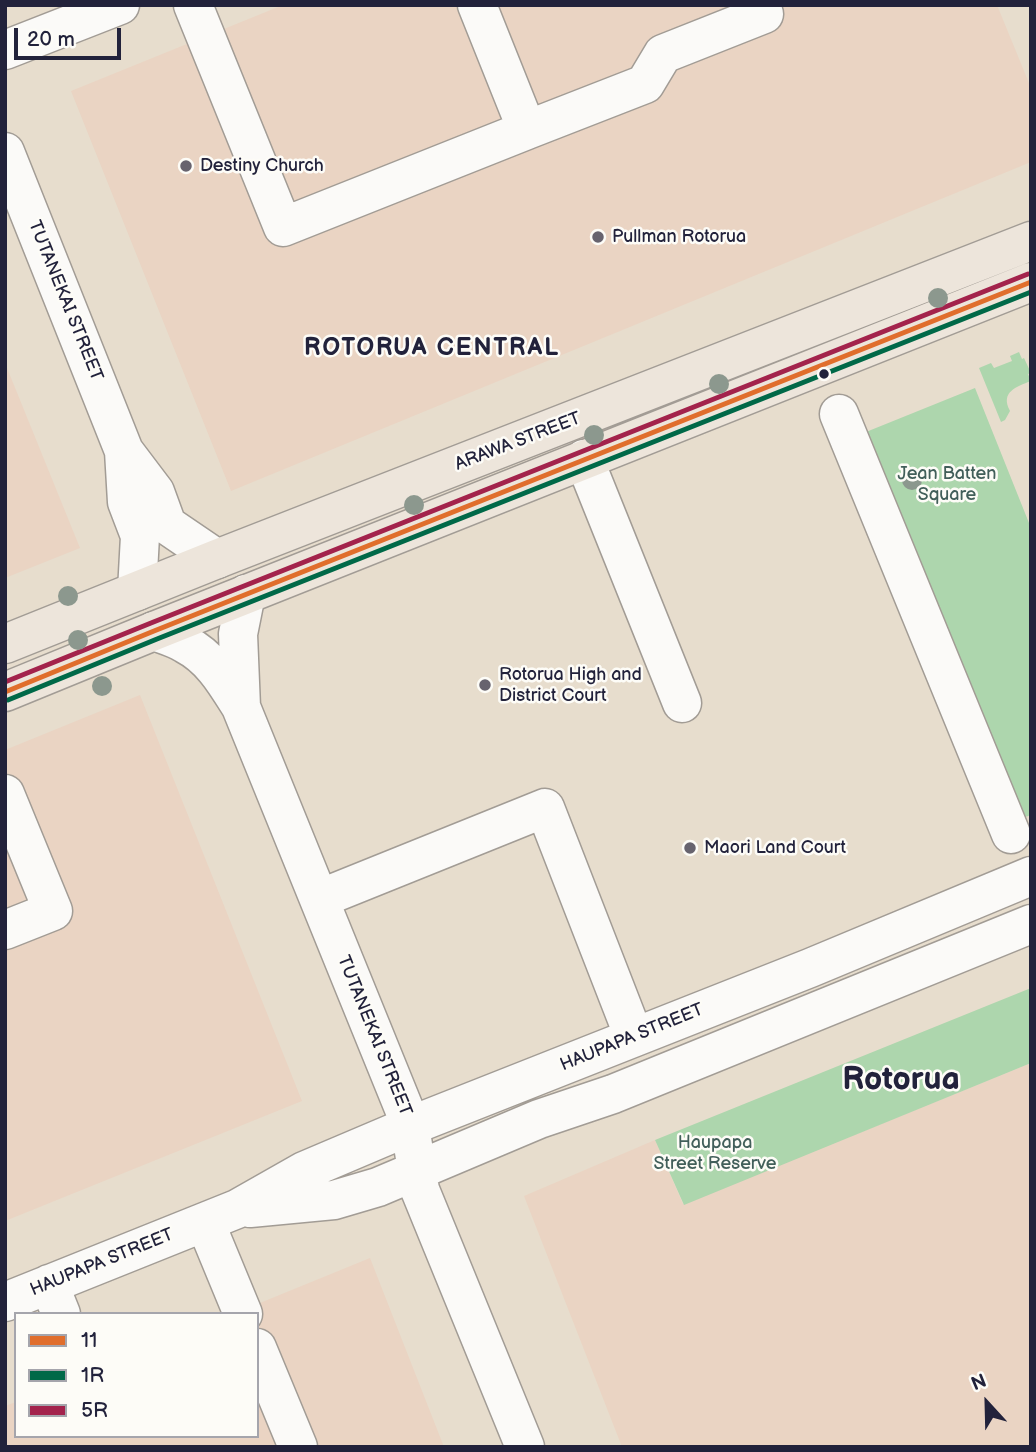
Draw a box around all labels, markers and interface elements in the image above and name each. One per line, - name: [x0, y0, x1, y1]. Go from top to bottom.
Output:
- scale bar: [18, 14, 124, 58]
- text: 20 m: [27, 27, 75, 52]
- place label: Destiny Church: [200, 155, 324, 177]
- marker: Destiny Church: [178, 158, 194, 174]
- street label: TUTANEKAI STREET: [23, 218, 107, 384]
- place label: Pullman Rotorua: [612, 226, 746, 248]
- marker: Pullman Rotorua: [590, 229, 606, 245]
- district label: ROTORUA CENTRAL: [306, 335, 558, 363]
- unlabelled marker: [817, 367, 831, 381]
- street label: ARAWA STREET: [452, 408, 584, 476]
- park label: Jean Batten Square: [898, 463, 996, 505]
- place label: Rotorua High and District Court: [499, 664, 642, 706]
- marker: Rotorua High and District Court: [477, 677, 493, 693]
- place label: Maori Land Court: [704, 837, 846, 859]
- marker: Maori Land Court: [682, 840, 698, 856]
- street label: TUTANEKAI STREET: [332, 953, 416, 1119]
- street label: HAUPAPA STREET: [557, 999, 707, 1077]
- district label: Rotorua: [842, 1062, 960, 1100]
- park label: Haupapa Street Reserve: [654, 1132, 776, 1174]
- street label: HAUPAPA STREET: [27, 1224, 177, 1302]
- legend: [14, 1312, 259, 1438]
- text: 11: [81, 1328, 97, 1353]
- text: 1R: [81, 1363, 104, 1388]
- north arrow: [952, 1368, 1022, 1438]
- text: N: [968, 1370, 990, 1396]
- text: 5R: [81, 1398, 108, 1423]

